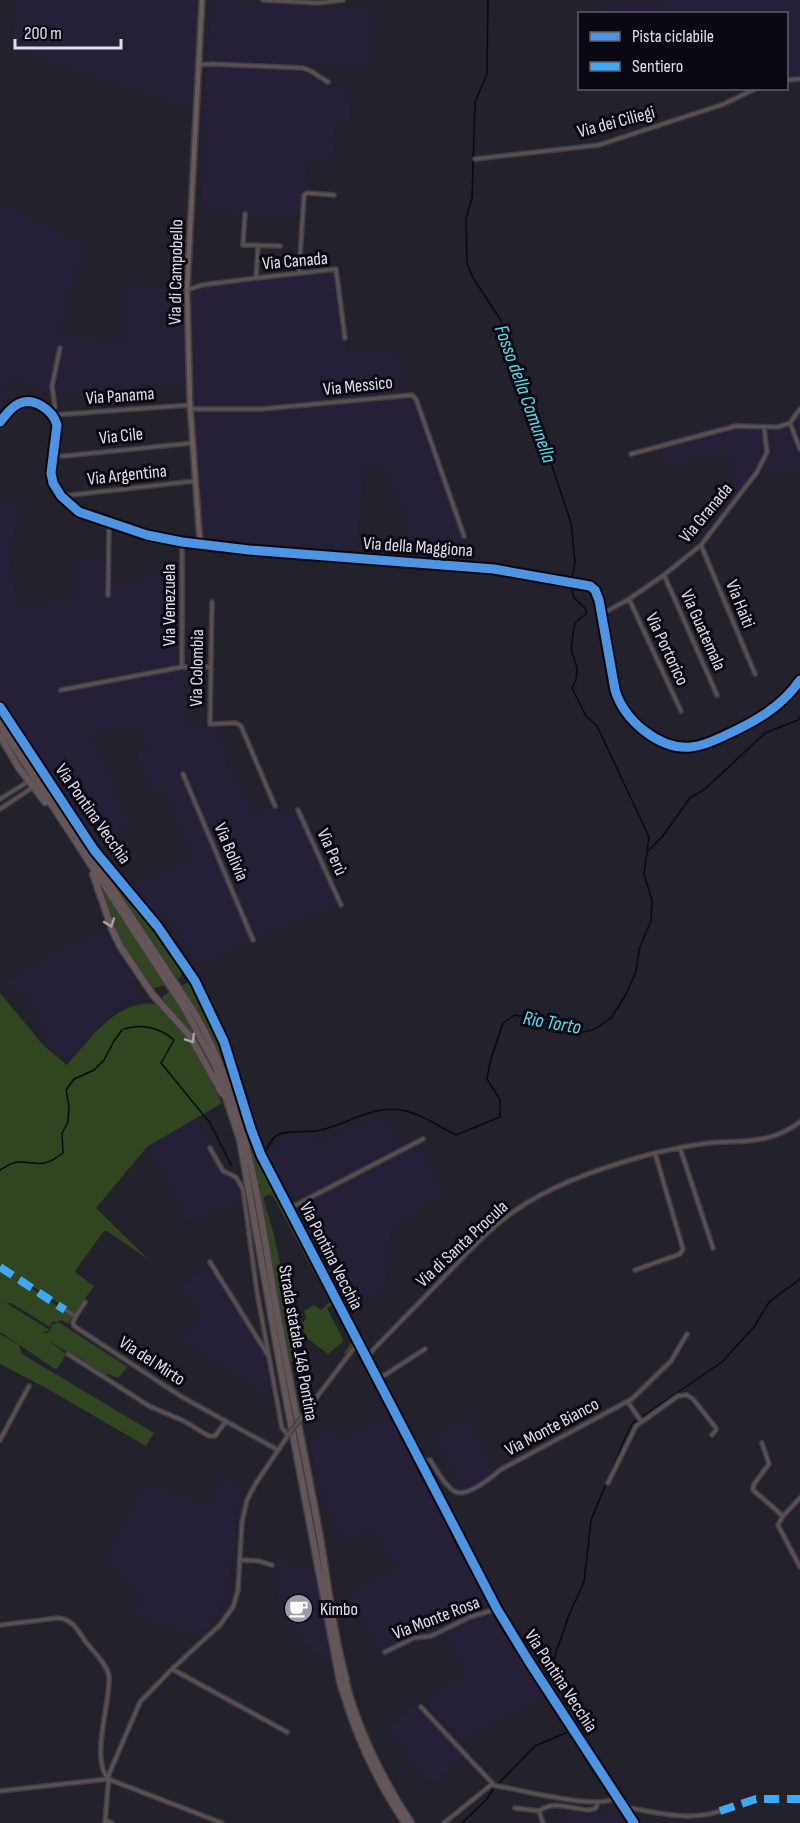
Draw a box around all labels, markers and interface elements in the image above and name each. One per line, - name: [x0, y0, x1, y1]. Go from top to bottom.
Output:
- scale bar: [15, 12, 122, 50]
- legend: [578, 12, 788, 90]
- text: 200 m: [24, 23, 62, 44]
- text: Pista ciclabile: [632, 26, 714, 47]
- text: Sentiero: [632, 56, 683, 77]
- street label: Via dei Ciliegi: [575, 102, 657, 142]
- street label: Via di Campobello: [165, 219, 187, 325]
- street label: Via Canada: [261, 248, 329, 274]
- water label: Fosso della Comunella: [489, 322, 561, 466]
- street label: Via Messico: [322, 372, 394, 400]
- street label: Via Panama: [85, 383, 155, 409]
- street label: Via Cile: [98, 423, 144, 449]
- street label: Via Argentina: [86, 460, 168, 490]
- street label: Via Granada: [675, 479, 737, 547]
- street label: Via della Maggiona: [362, 533, 474, 561]
- street label: Via Venezuela: [159, 564, 180, 646]
- street label: Via Haiti: [721, 577, 759, 631]
- street label: Via Guatemala: [676, 586, 730, 674]
- street label: Via Portorico: [641, 609, 693, 689]
- street label: Via Colombia: [186, 629, 208, 707]
- street label: Via Pontina Vecchia: [51, 760, 135, 868]
- street label: Via Bolivia: [209, 820, 253, 884]
- street label: Via Perù: [312, 825, 352, 879]
- one-way arrow: [103, 917, 116, 928]
- water label: Rio Torto: [521, 1006, 583, 1040]
- one-way arrow: [184, 1033, 195, 1044]
- street label: Via di Santa Procula: [412, 1196, 512, 1292]
- street label: Via Pontina Vecchia: [295, 1199, 367, 1313]
- street label: Strada statale 148 Pontina: [274, 1263, 322, 1423]
- street label: Via del Mirto: [115, 1332, 189, 1390]
- street label: Via Monte Bianco: [501, 1393, 603, 1461]
- street label: Via Monte Rosa: [389, 1592, 483, 1644]
- cafe icon: Kimbo: [283, 1593, 315, 1625]
- place label: Kimbo: [320, 1599, 358, 1620]
- street label: Via Pontina Vecchia: [520, 1626, 602, 1736]

